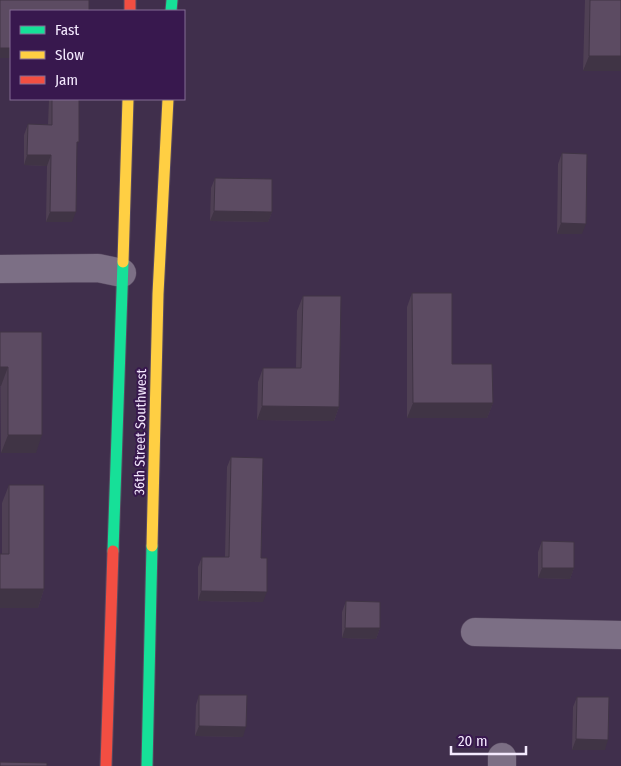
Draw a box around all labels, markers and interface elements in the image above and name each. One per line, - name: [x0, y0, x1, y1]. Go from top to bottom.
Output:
- legend: [10, 10, 185, 100]
- text: Fast: [55, 21, 79, 39]
- text: Slow: [55, 46, 84, 64]
- text: Jam: [55, 71, 78, 89]
- street label: 36th Street Southwest: [131, 368, 150, 495]
- scale bar: [451, 724, 526, 756]
- text: 20 m: [458, 732, 488, 750]

